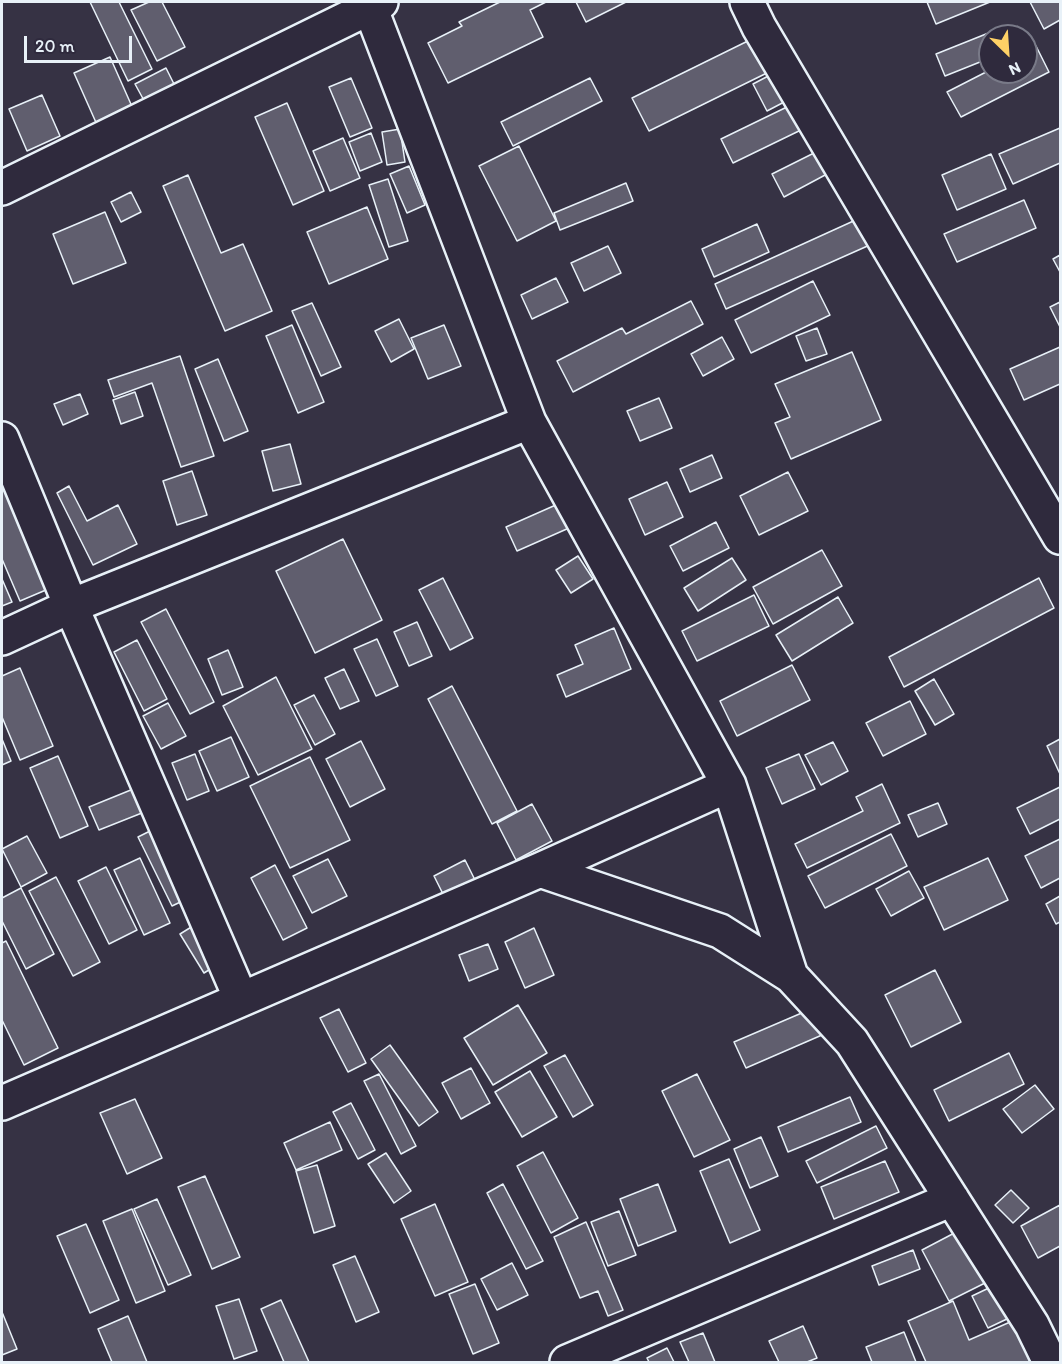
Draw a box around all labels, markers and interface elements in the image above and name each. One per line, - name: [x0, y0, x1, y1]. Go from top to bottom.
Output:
- scale bar: [27, 24, 135, 62]
- north arrow: [978, 24, 1038, 84]
- text: 20 m: [35, 35, 75, 57]
- text: N: [1006, 58, 1024, 80]

